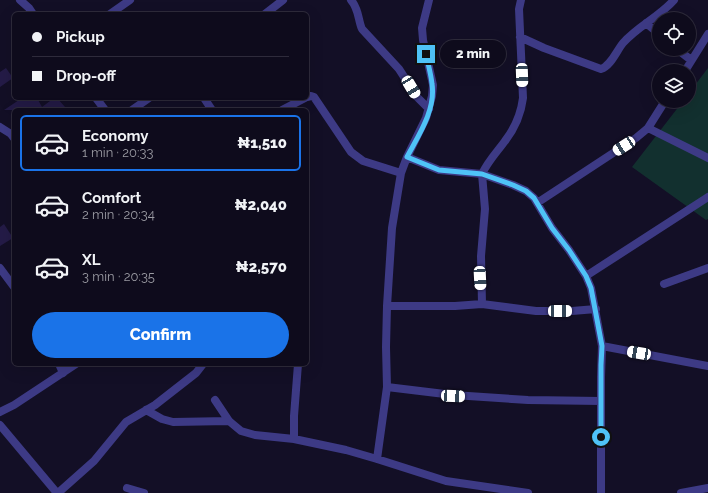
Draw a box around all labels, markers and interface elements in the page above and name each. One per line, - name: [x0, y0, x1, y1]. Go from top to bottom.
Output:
- map controls: [652, 12, 696, 108]
- button: locate: [652, 12, 696, 56]
- text: Pickup: [56, 28, 105, 46]
- callout: 2 min: [440, 40, 506, 68]
- route end: [417, 45, 435, 63]
- text: 2 min: [456, 46, 490, 61]
- car: [516, 63, 528, 87]
- button: layers: [652, 64, 696, 108]
- text: Drop-off: [56, 67, 116, 85]
- car: [400, 74, 422, 100]
- icon: car: [34, 125, 70, 161]
- text: Economy: [82, 127, 149, 145]
- text: ₦1,510: [237, 134, 287, 152]
- car: [611, 134, 637, 158]
- text: 1 min · 20:33: [82, 145, 153, 160]
- icon: car: [34, 187, 70, 223]
- text: Comfort: [82, 189, 141, 207]
- text: ₦2,040: [235, 196, 287, 214]
- text: 2 min · 20:34: [82, 207, 155, 222]
- icon: car: [34, 249, 70, 285]
- text: XL: [82, 251, 100, 269]
- text: ₦2,570: [235, 258, 287, 276]
- car: [473, 266, 487, 290]
- text: 3 min · 20:35: [82, 269, 155, 284]
- car: [548, 305, 572, 317]
- button: Confirm: [32, 312, 289, 358]
- car: [626, 345, 652, 361]
- car: [441, 389, 465, 403]
- route start: [592, 428, 610, 446]

